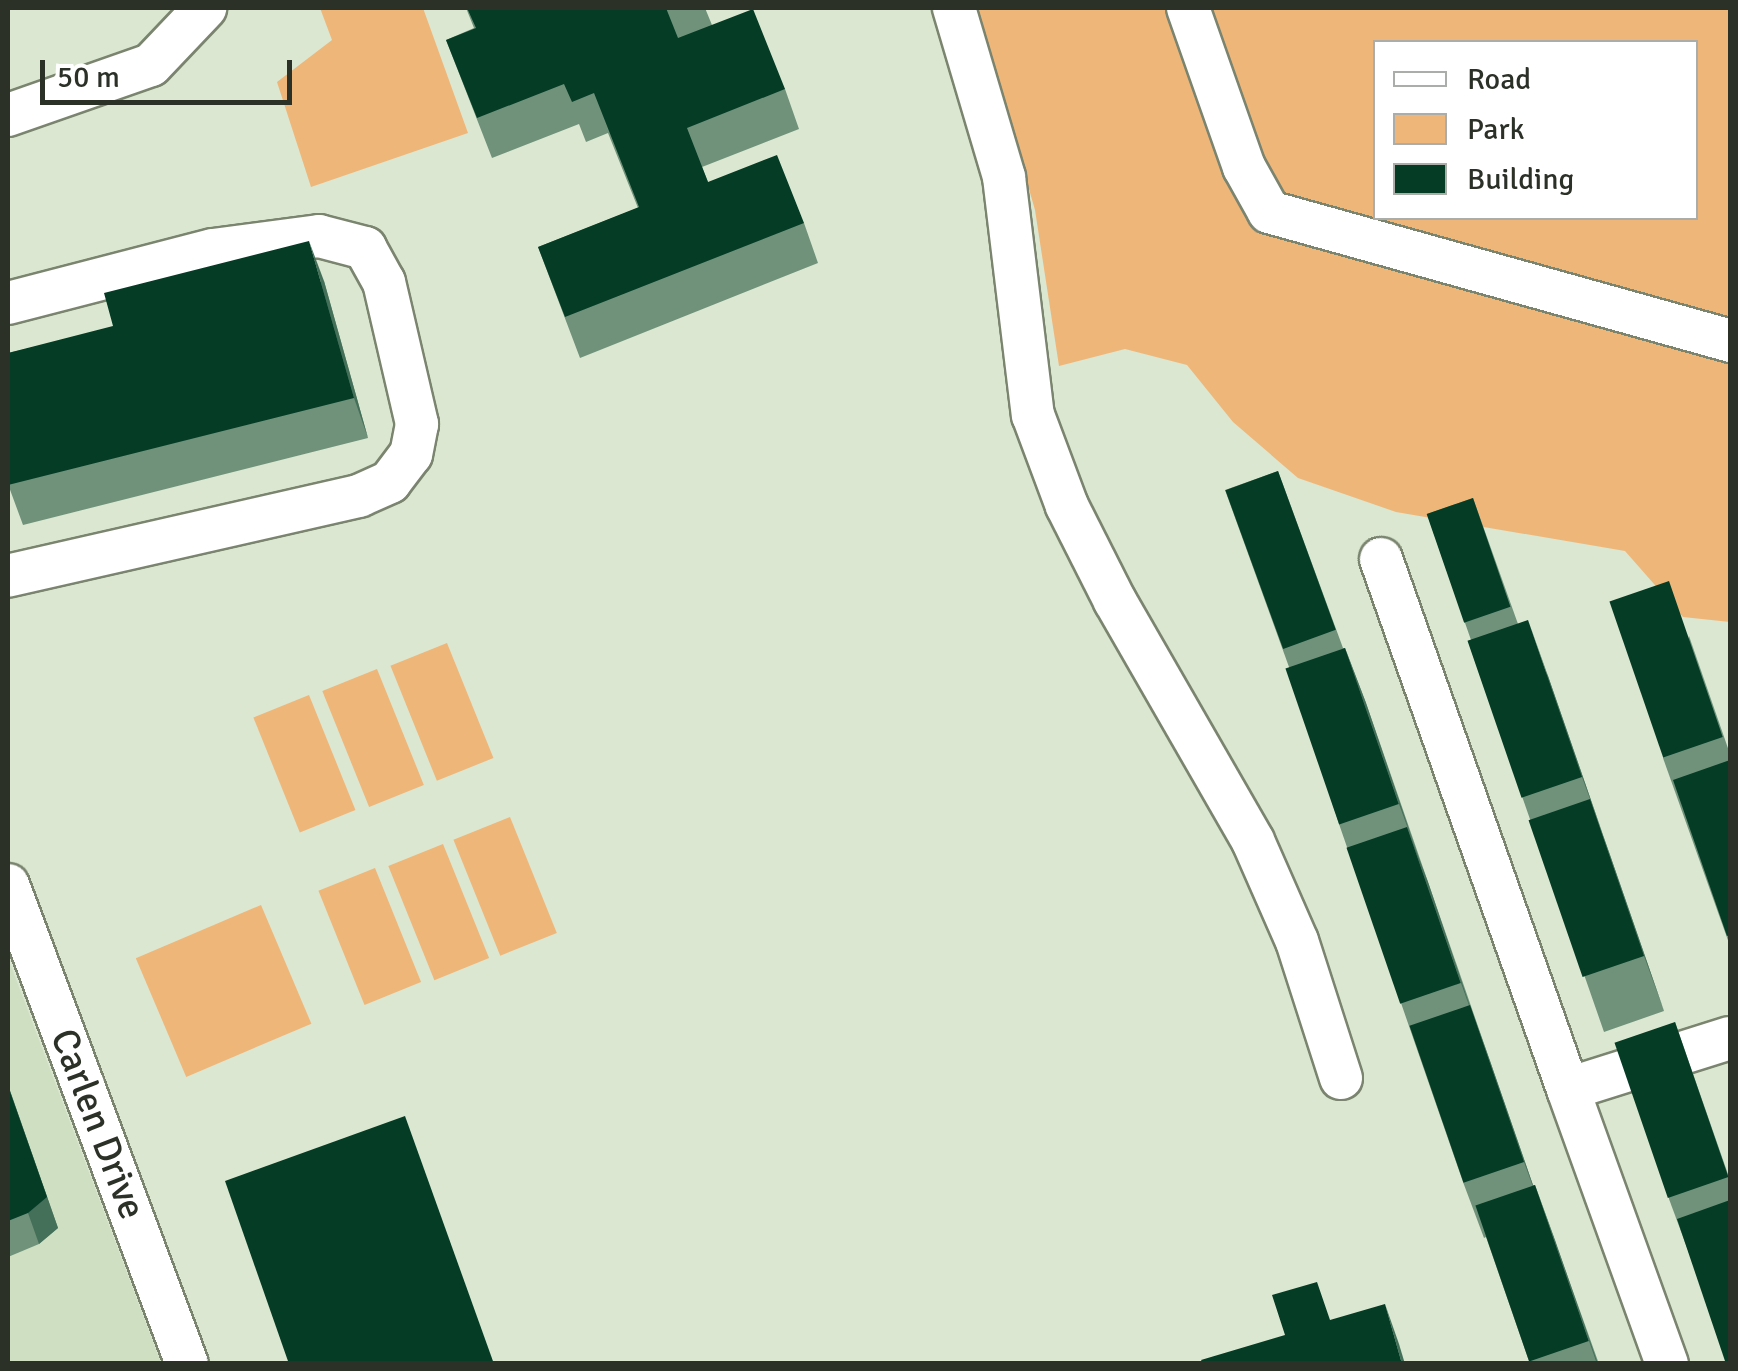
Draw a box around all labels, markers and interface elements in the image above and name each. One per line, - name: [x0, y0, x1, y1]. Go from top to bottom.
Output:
- scale bar: [45, 40, 298, 102]
- legend: [1373, 40, 1698, 220]
- text: 50 m: [57, 59, 120, 96]
- text: Road: [1467, 61, 1531, 98]
- text: Park: [1467, 111, 1525, 148]
- text: Building: [1467, 161, 1574, 198]
- street label: Carlen Drive: [41, 1023, 155, 1225]

